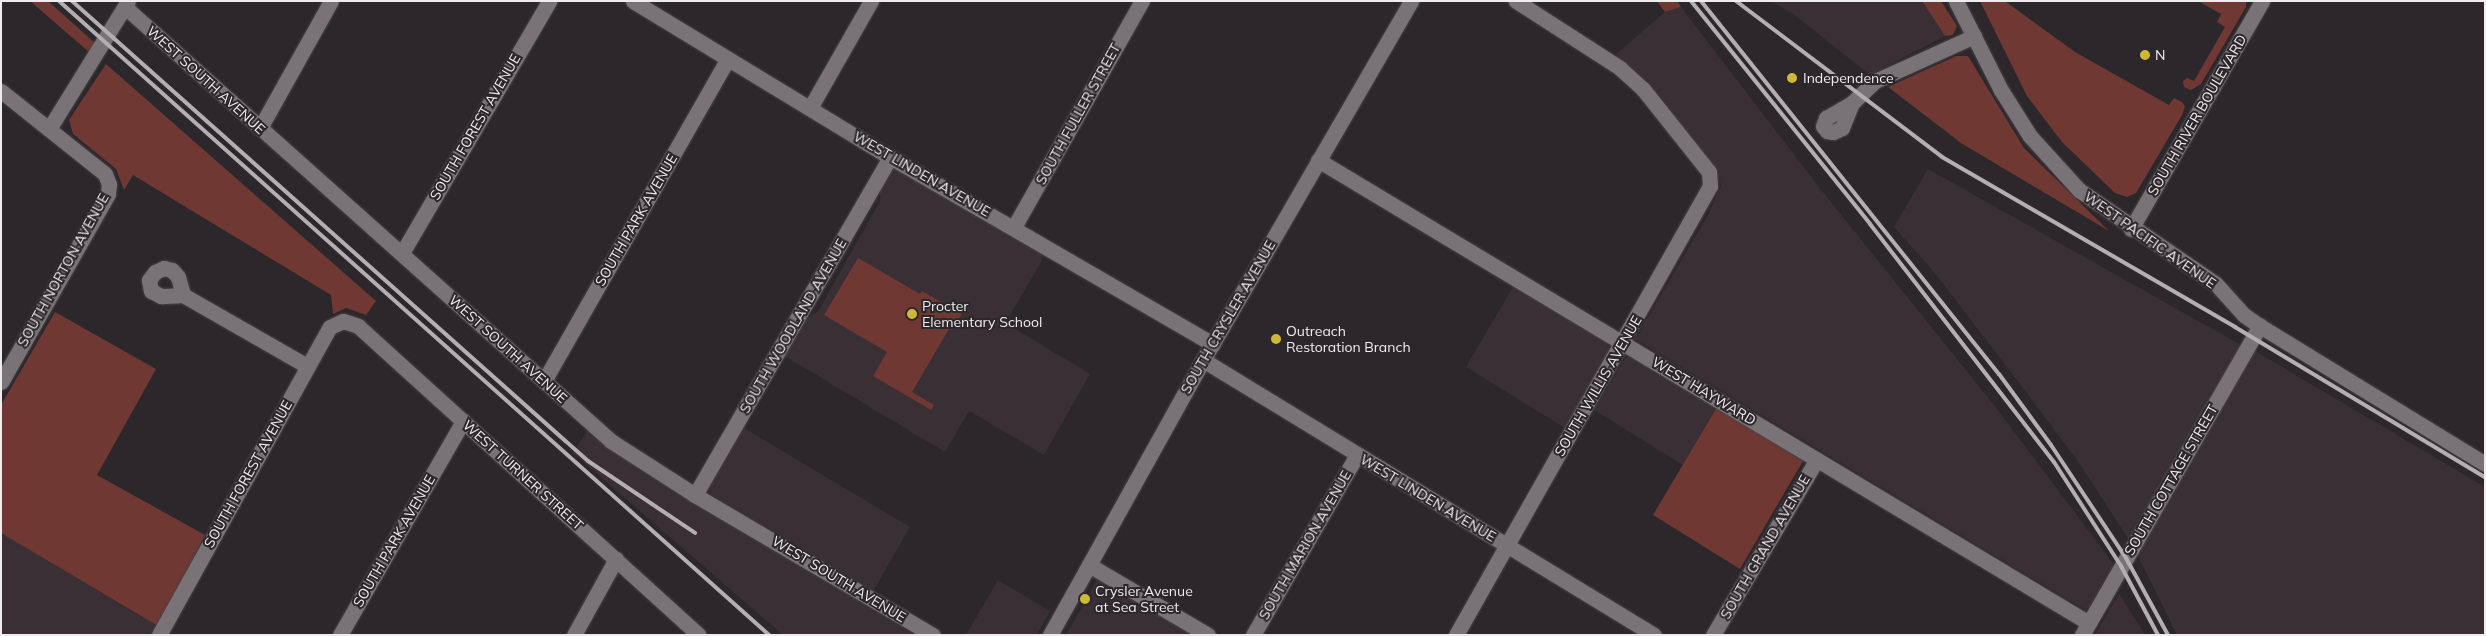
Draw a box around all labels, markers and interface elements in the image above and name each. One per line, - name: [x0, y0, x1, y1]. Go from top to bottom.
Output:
- street label: WEST SOUTH AVENUE: [143, 22, 269, 138]
- street label: SOUTH RIVER BOULEVARD: [2144, 32, 2250, 198]
- street label: SOUTH FULLER STREET: [1032, 40, 1124, 188]
- place label: N: [2155, 47, 2165, 63]
- marker: N: [2139, 49, 2151, 61]
- street label: SOUTH FOREST AVENUE: [426, 51, 524, 203]
- place label: Independence: [1803, 70, 1894, 86]
- marker: Independence: [1785, 71, 1799, 85]
- street label: WEST LINDEN AVENUE: [851, 128, 993, 220]
- street label: SOUTH PARK AVENUE: [591, 151, 681, 289]
- street label: WEST PACIFIC AVENUE: [2081, 188, 2219, 292]
- street label: SOUTH NORTON AVENUE: [14, 191, 112, 349]
- street label: SOUTH WOODLAND AVENUE: [736, 236, 850, 416]
- street label: SOUTH CRYSLER AVENUE: [1177, 237, 1279, 397]
- street label: WEST SOUTH AVENUE: [445, 291, 571, 407]
- place label: Procter Elementary School: [922, 298, 1042, 331]
- marker: Procter Elementary School: [906, 308, 918, 320]
- street label: SOUTH WILLIS AVENUE: [1551, 313, 1645, 459]
- place label: Outreach Restoration Branch: [1286, 323, 1411, 356]
- marker: Outreach Restoration Branch: [1270, 333, 1282, 345]
- street label: WEST HAYWARD: [1649, 353, 1759, 429]
- street label: SOUTH FOREST AVENUE: [200, 397, 296, 551]
- street label: SOUTH COTTAGE STREET: [2121, 401, 2221, 559]
- street label: WEST TURNER STREET: [459, 417, 587, 533]
- street label: WEST LINDEN AVENUE: [1357, 451, 1499, 545]
- street label: SOUTH MARION AVENUE: [1255, 467, 1355, 623]
- street label: SOUTH PARK AVENUE: [349, 472, 439, 610]
- street label: SOUTH GRAND AVENUE: [1717, 472, 1813, 622]
- street label: WEST SOUTH AVENUE: [769, 532, 909, 626]
- place label: Crysler Avenue at Sea Street: [1095, 583, 1193, 616]
- marker: Crysler Avenue at Sea Street: [1079, 593, 1091, 605]

